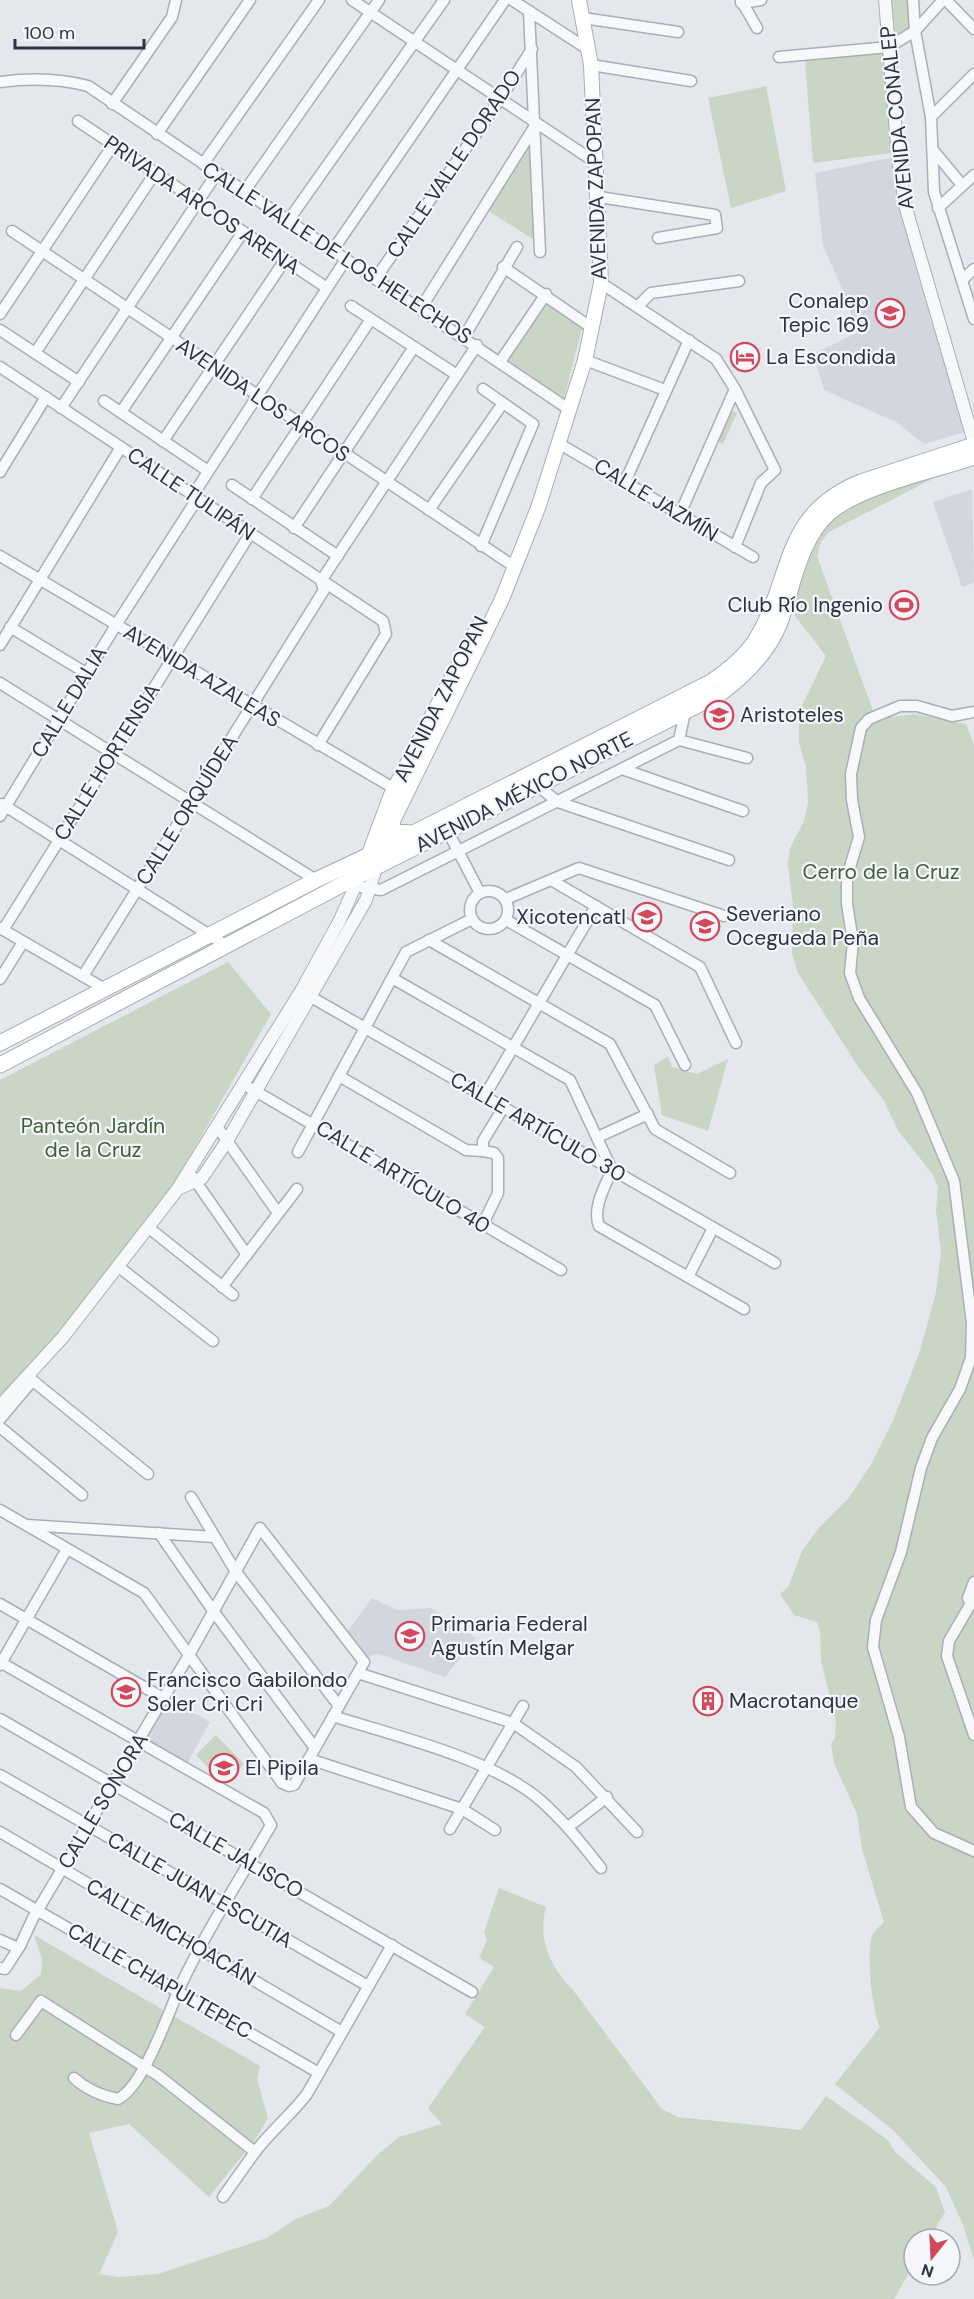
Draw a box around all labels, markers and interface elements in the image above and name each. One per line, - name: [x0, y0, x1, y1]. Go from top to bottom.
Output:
- scale bar: [15, 12, 144, 50]
- text: 100 m: [24, 21, 75, 45]
- street label: AVENIDA CONALEP: [873, 25, 921, 211]
- street label: CALLE VALLE DORADO: [380, 64, 528, 264]
- street label: AVENIDA ZAPOPAN: [579, 97, 613, 281]
- street label: PRIVADA ARCOS ARENA: [99, 129, 305, 281]
- street label: CALLE VALLE DE LOS HELECHOS: [197, 155, 477, 351]
- place label: Conalep Tepic 169: [779, 287, 869, 339]
- school or university icon: Conalep Tepic 169: [874, 297, 906, 329]
- street label: AVENIDA LOS ARCOS: [171, 331, 355, 469]
- hotel icon: La Escondida: [729, 341, 761, 373]
- place label: La Escondida: [766, 343, 896, 371]
- street label: CALLE TULIPÁN: [122, 441, 260, 547]
- street label: CALLE JAZMÍN: [589, 452, 723, 548]
- sports icon: Club Río Ingenio: [888, 589, 920, 621]
- place label: Club Río Ingenio: [728, 591, 883, 619]
- street label: AVENIDA ZAPOPAN: [387, 611, 495, 787]
- street label: AVENIDA AZALEAS: [118, 618, 286, 734]
- street label: CALLE DALIA: [25, 641, 113, 763]
- street label: CALLE HORTENSIA: [47, 678, 167, 846]
- school or university icon: Aristoteles: [703, 699, 735, 731]
- place label: Aristoteles: [740, 701, 844, 729]
- street label: AVENIDA MÉXICO NORTE: [410, 725, 638, 859]
- street label: CALLE ORQUÍDEA: [130, 730, 245, 890]
- park label: Cerro de la Cruz: [802, 858, 960, 886]
- place label: Severiano Ocegueda Peña: [726, 900, 879, 952]
- school or university icon: Xicotencatl: [631, 901, 663, 933]
- place label: Xicotencatl: [516, 903, 626, 931]
- school or university icon: Severiano Ocegueda Peña: [689, 910, 721, 942]
- street label: CALLE ARTÍCULO 30: [445, 1065, 631, 1189]
- park label: Panteón Jardín de la Cruz: [21, 1112, 165, 1164]
- street label: CALLE ARTÍCULO 40: [311, 1114, 495, 1240]
- place label: Primaria Federal Agustín Melgar: [431, 1610, 588, 1662]
- school or university icon: Primaria Federal Agustín Melgar: [394, 1620, 426, 1652]
- place label: Francisco Gabilondo Soler Cri Cri: [147, 1666, 347, 1718]
- school or university icon: Francisco Gabilondo Soler Cri Cri: [110, 1676, 142, 1708]
- building icon: Macrotanque: [692, 1685, 724, 1717]
- place label: Macrotanque: [729, 1687, 858, 1715]
- street label: CALLE SONORA: [51, 1728, 155, 1874]
- school or university icon: El Pipila: [208, 1752, 240, 1784]
- place label: El Pipila: [245, 1754, 319, 1782]
- street label: CALLE JALISCO: [163, 1805, 309, 1905]
- street label: CALLE JUAN ESCUTIA: [102, 1826, 298, 1955]
- street label: CALLE MICHOACÁN: [81, 1872, 261, 1992]
- street label: CALLE CHAPULTEPEC: [63, 1917, 257, 2045]
- north arrow: [902, 2227, 962, 2287]
- text: N: [919, 2259, 936, 2283]

